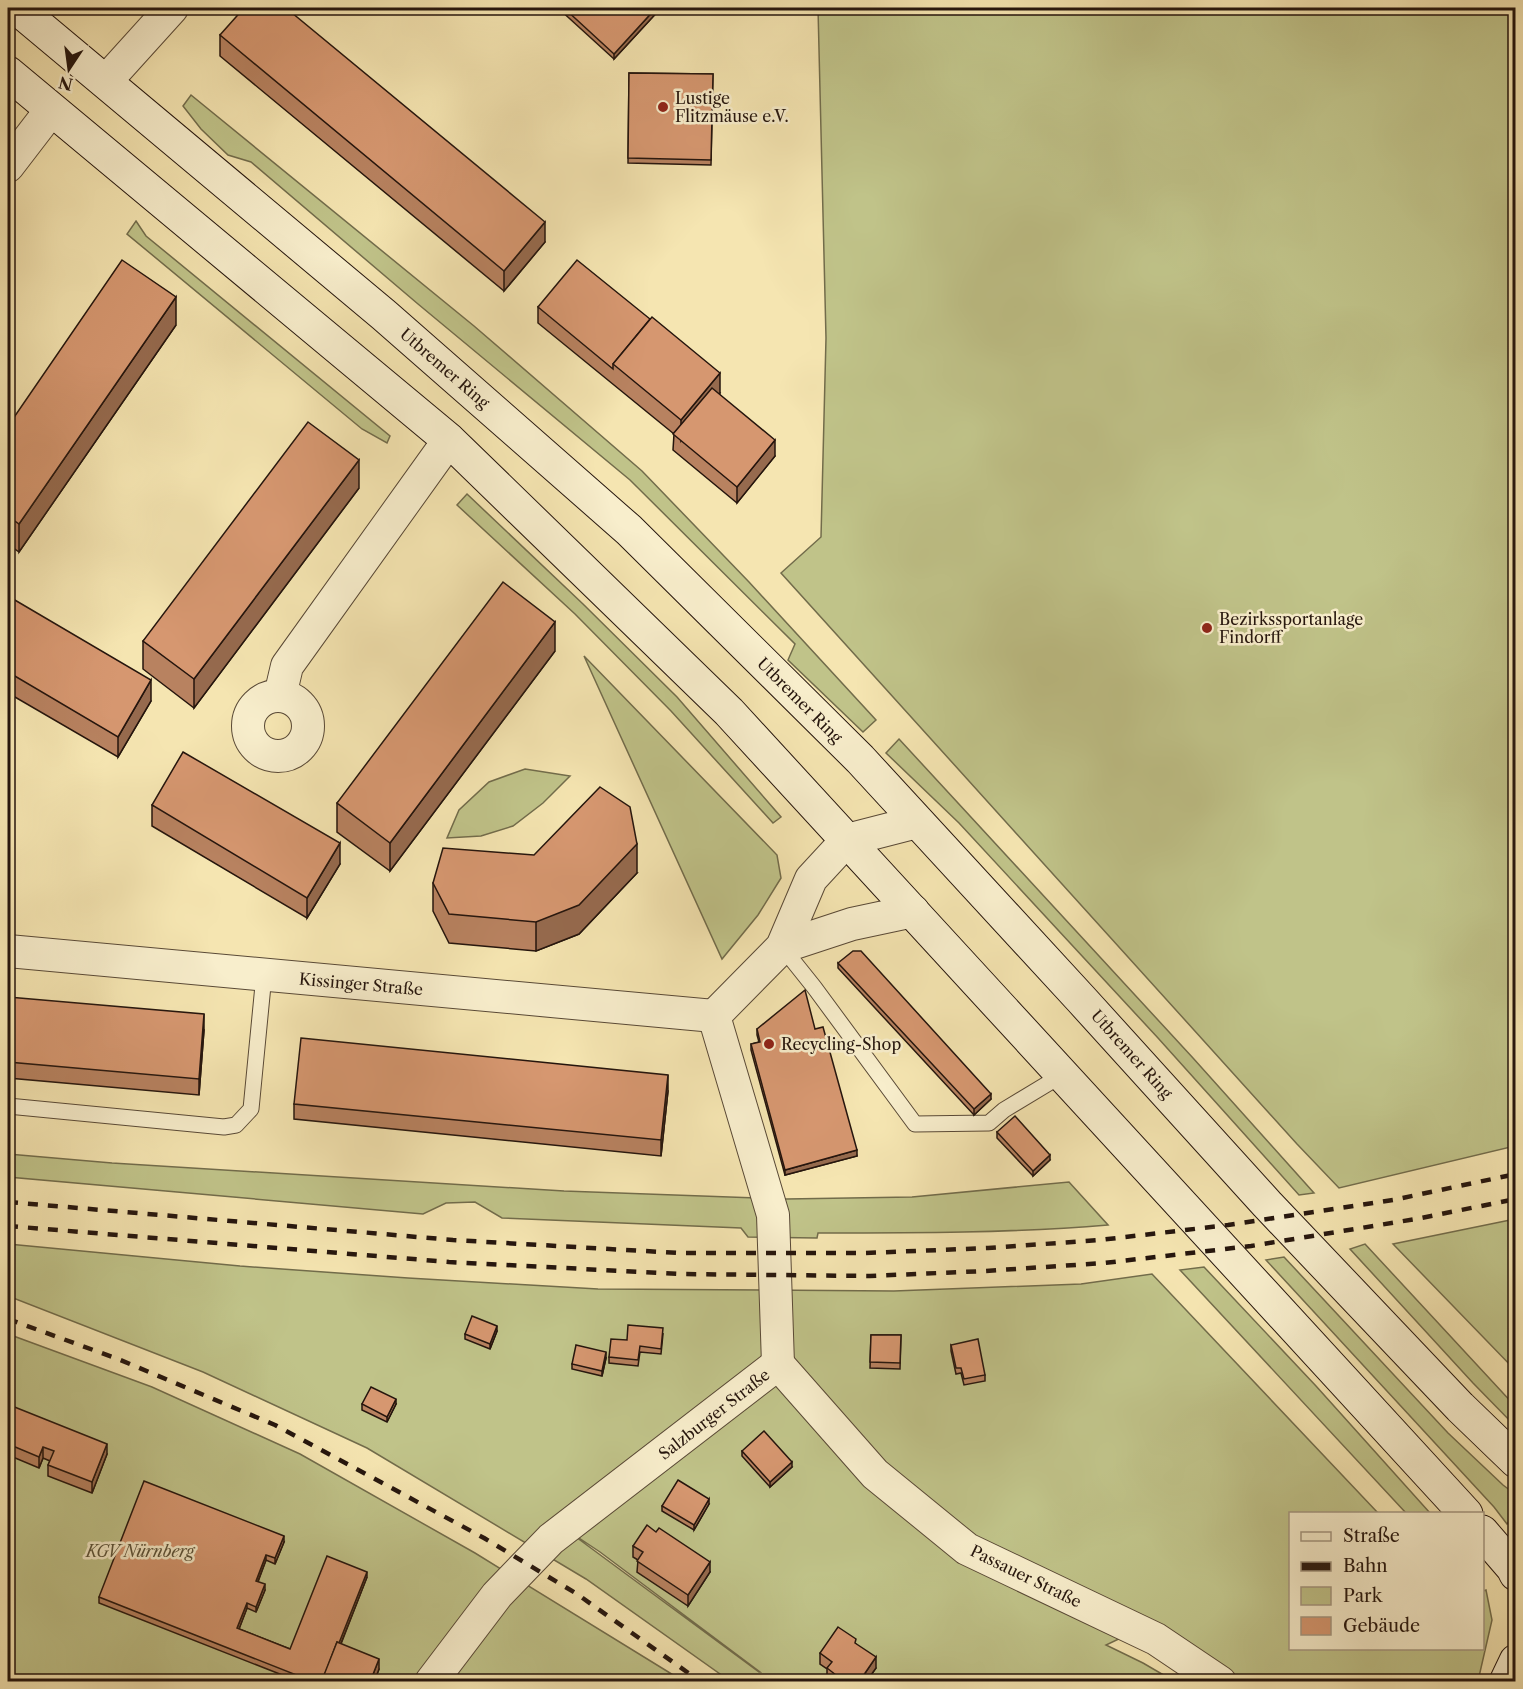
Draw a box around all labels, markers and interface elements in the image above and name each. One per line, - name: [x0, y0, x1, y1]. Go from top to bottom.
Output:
- north arrow: [39, 39, 99, 99]
- text: N: [57, 72, 75, 95]
- place label: Lustige Flitzmäuse e.V.: [675, 88, 789, 126]
- marker: Lustige Flitzmäuse e.V.: [656, 100, 670, 114]
- street label: Utbremer Ring: [396, 324, 494, 413]
- place label: Bezirkssportanlage Findorff: [1219, 609, 1363, 647]
- marker: Bezirkssportanlage Findorff: [1200, 621, 1214, 635]
- street label: Utbremer Ring: [753, 653, 847, 747]
- street label: Kissinger Straße: [298, 969, 424, 999]
- street label: Utbremer Ring: [1087, 1006, 1177, 1103]
- place label: Recycling-Shop: [781, 1034, 901, 1054]
- marker: Recycling-Shop: [762, 1037, 776, 1051]
- street label: Salzburger Straße: [654, 1364, 774, 1464]
- legend: [1289, 1512, 1484, 1650]
- text: Straße: [1343, 1525, 1400, 1547]
- street label: Passauer Straße: [967, 1540, 1085, 1612]
- park label: KGV Nürnberg: [84, 1541, 196, 1561]
- text: Bahn: [1343, 1555, 1388, 1577]
- text: Park: [1343, 1585, 1384, 1607]
- text: Gebäude: [1343, 1615, 1420, 1637]

